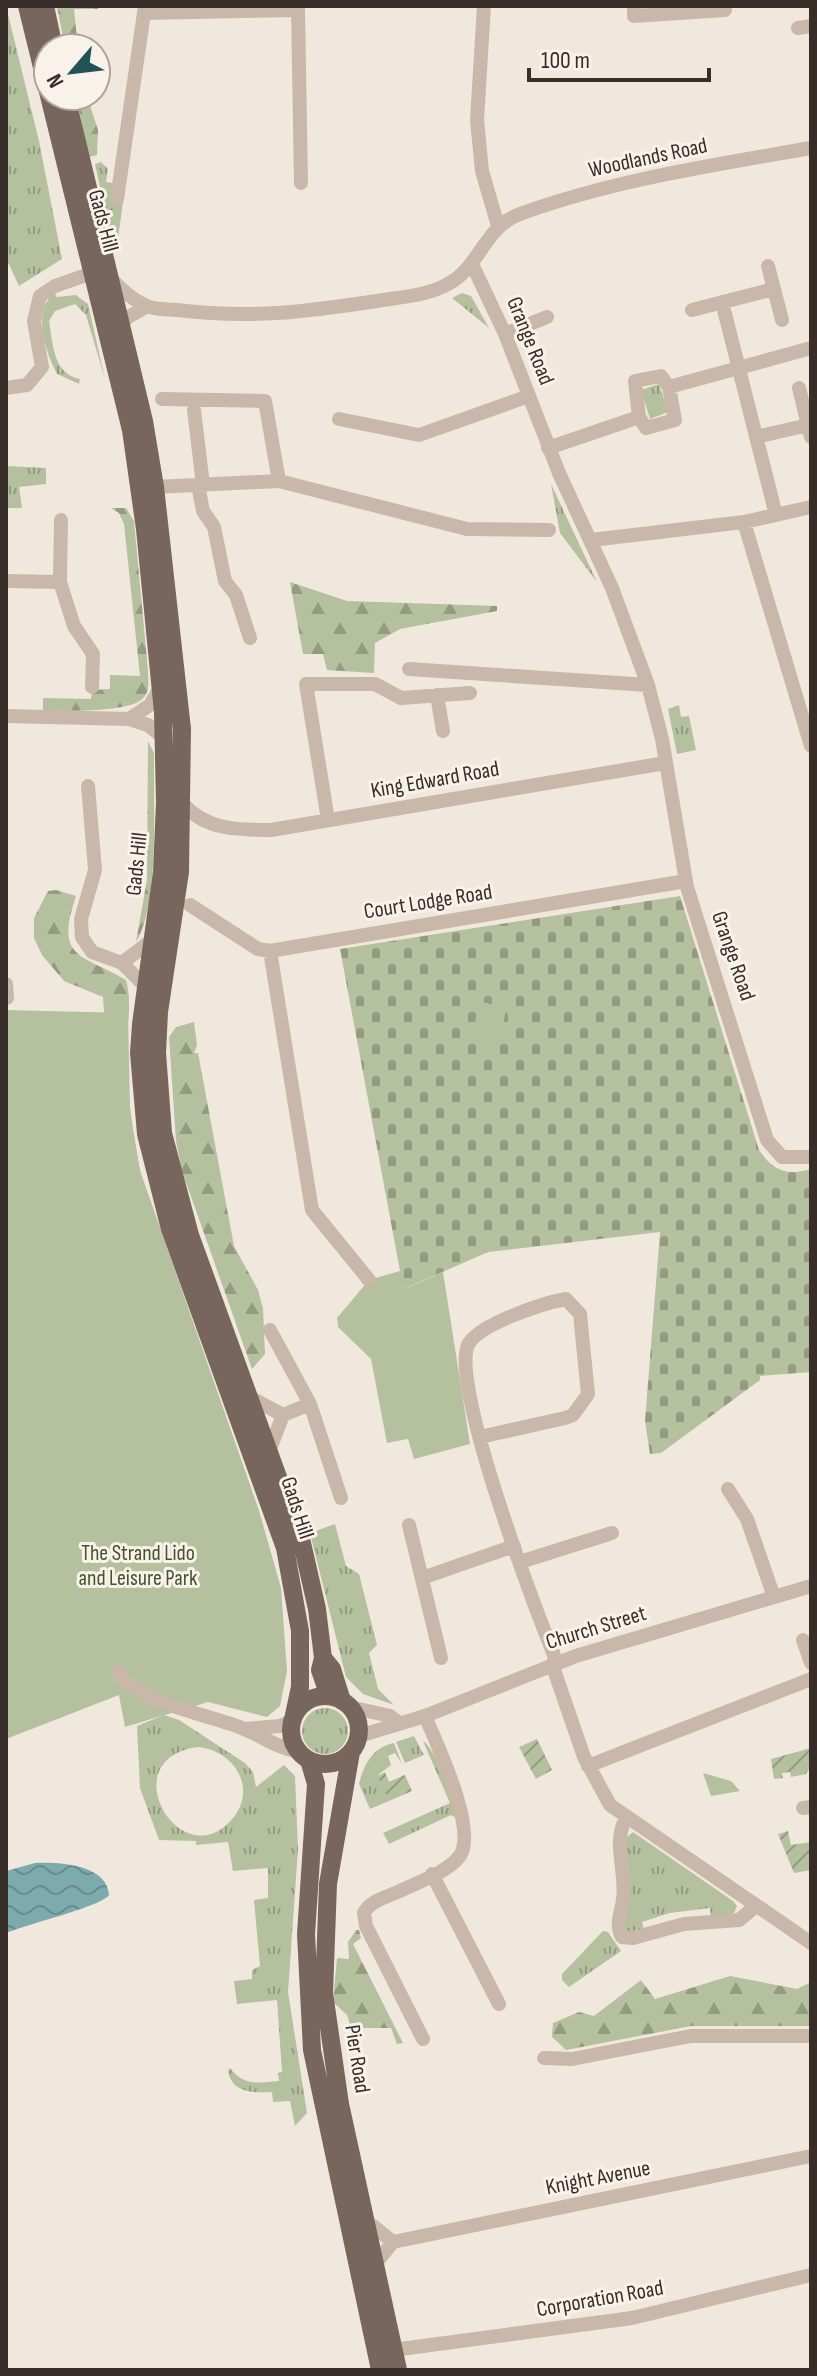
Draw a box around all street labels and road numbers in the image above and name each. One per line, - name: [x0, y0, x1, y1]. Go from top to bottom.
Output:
- street label: Woodlands Road: [586, 132, 710, 184]
- street label: Gads Hill: [82, 187, 124, 255]
- street label: Grange Road: [500, 293, 560, 389]
- street label: King Edward Road: [369, 755, 501, 805]
- street label: Gads Hill: [120, 831, 154, 897]
- street label: Court Lodge Road: [362, 879, 494, 925]
- street label: Grange Road: [705, 908, 761, 1004]
- street label: Gads Hill: [274, 1474, 320, 1542]
- street label: Church Street: [543, 1600, 650, 1656]
- street label: Pier Road: [338, 2023, 376, 2095]
- street label: Knight Avenue: [544, 2155, 652, 2201]
- street label: Corporation Road: [535, 2275, 665, 2323]

